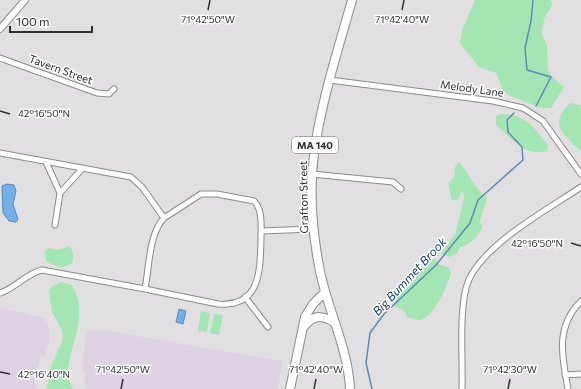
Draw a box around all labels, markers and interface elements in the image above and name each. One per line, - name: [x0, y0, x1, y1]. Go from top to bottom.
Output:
- scale bar: [10, 8, 92, 34]
- text: 71°42'50"W: [181, 13, 235, 25]
- text: 71°42'40"W: [375, 13, 429, 25]
- text: 100 m: [16, 14, 50, 28]
- street label: Tavern Street: [27, 51, 95, 87]
- street label: Melody Lane: [439, 77, 505, 99]
- text: 42°16'50"N: [18, 107, 70, 119]
- road number: MA 140: [292, 137, 338, 153]
- street label: Grafton Street: [296, 160, 310, 234]
- water label: Big Bummet Brook: [369, 234, 449, 318]
- text: 42°16'50"N: [511, 237, 563, 249]
- text: 71°42'50"W: [96, 363, 150, 375]
- text: 71°42'40"W: [289, 363, 343, 375]
- text: 71°42'30"W: [483, 363, 537, 375]
- text: 42°16'40"N: [18, 368, 70, 380]

